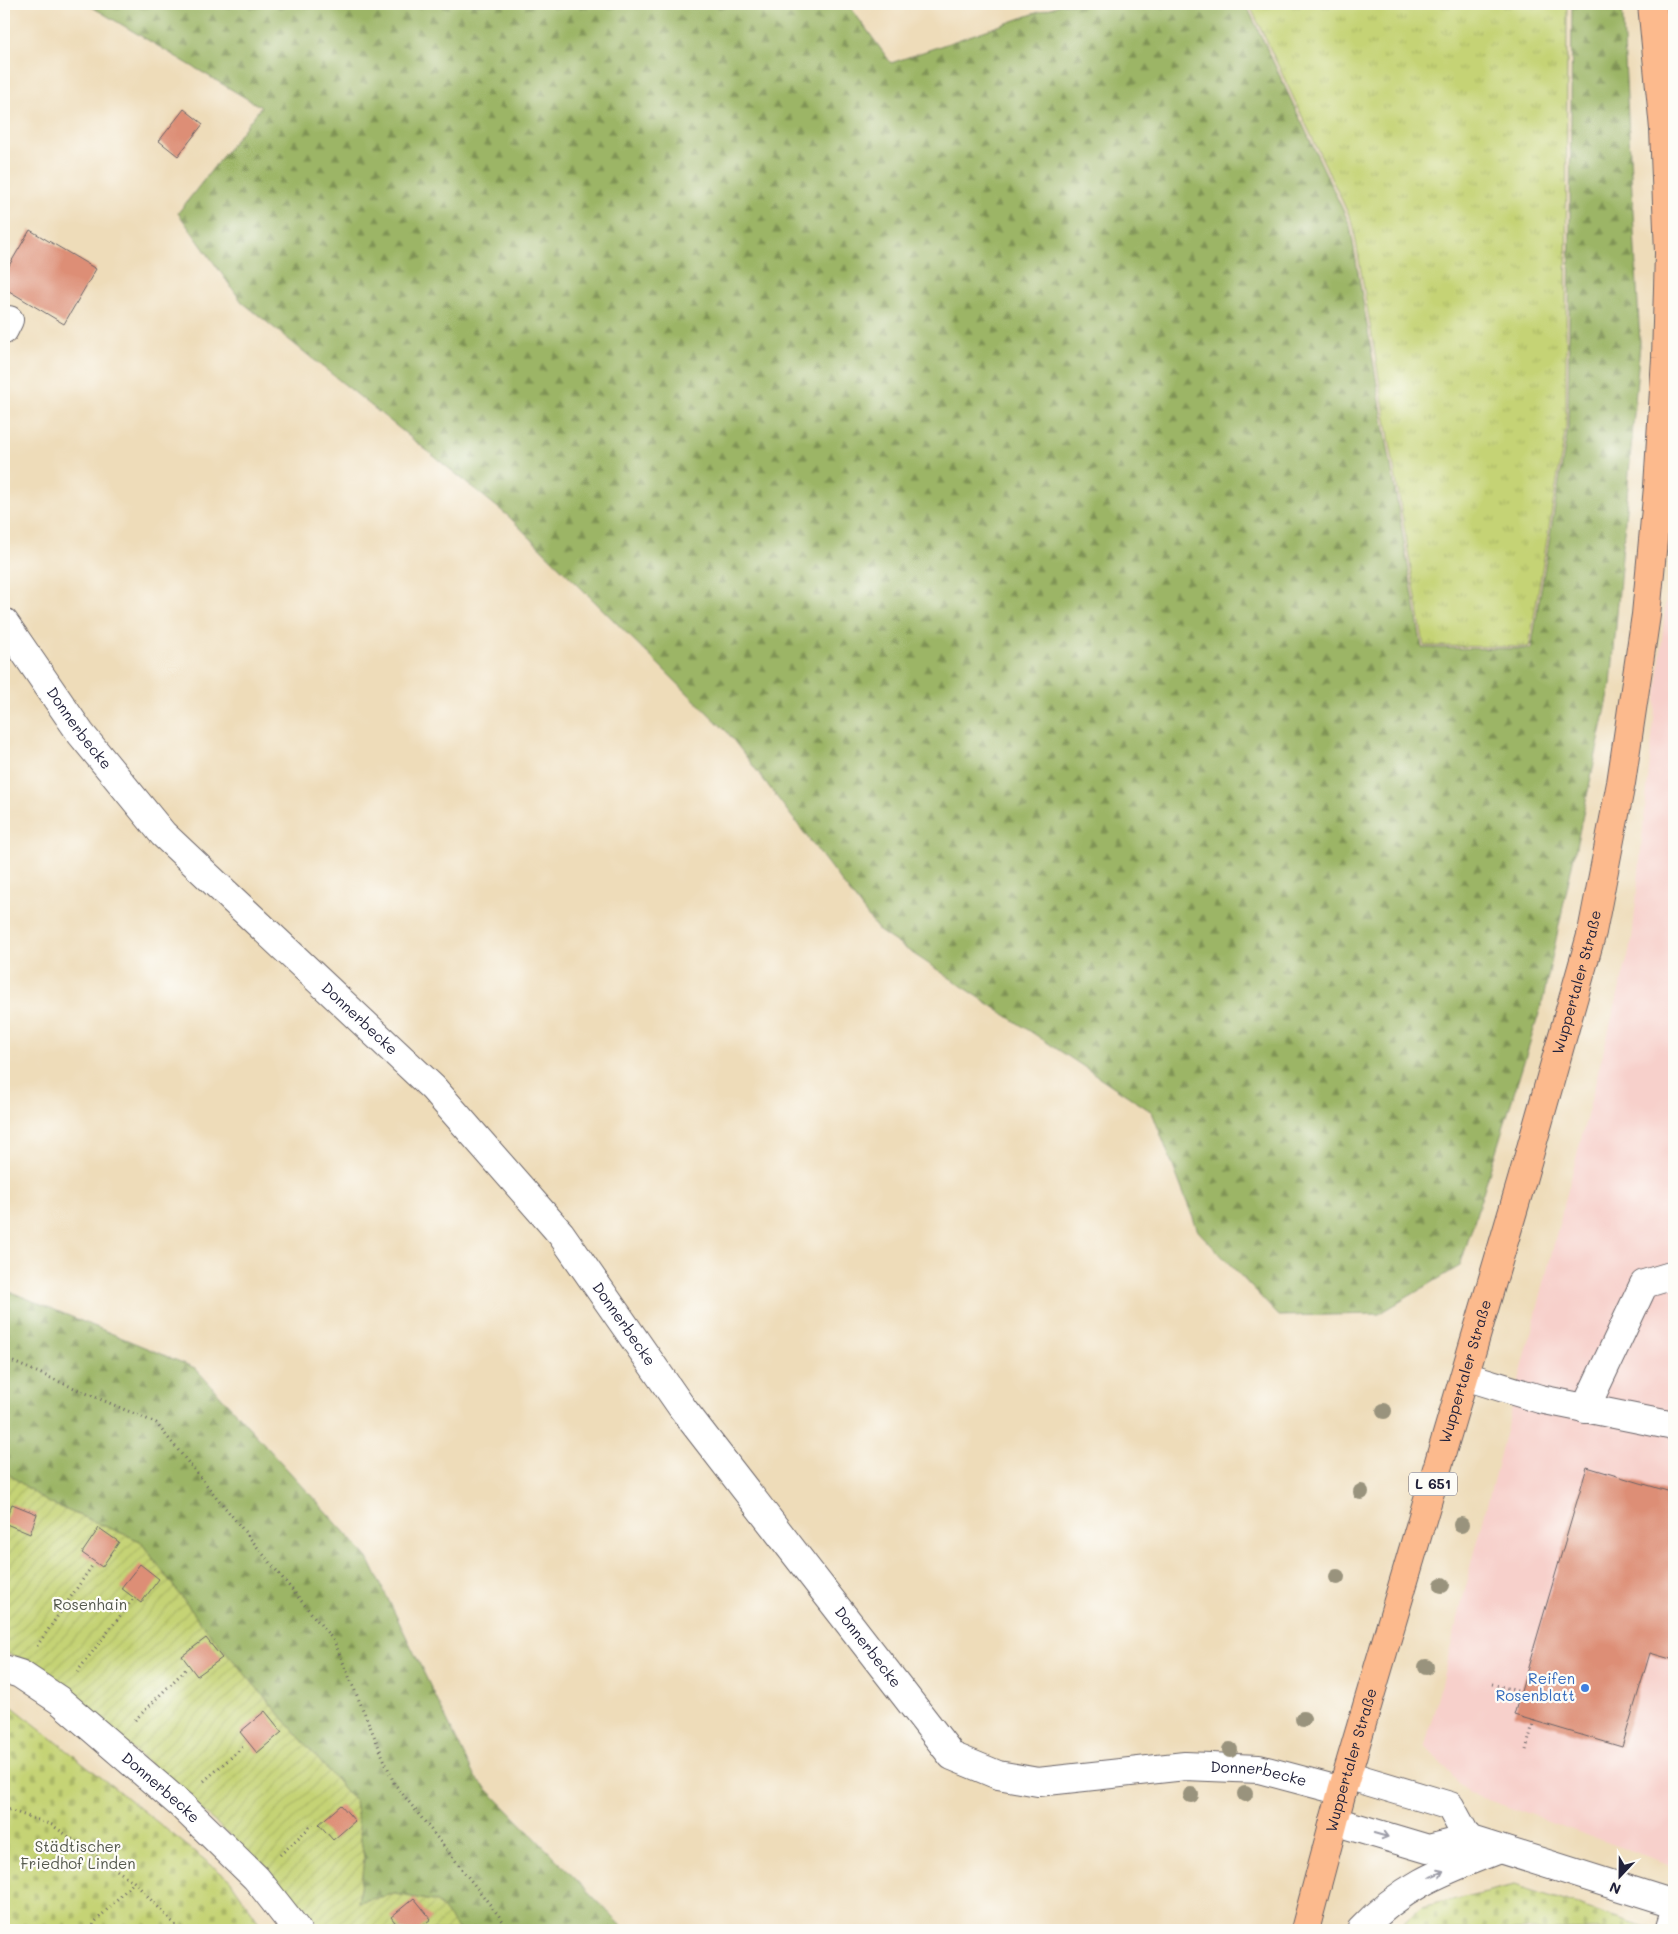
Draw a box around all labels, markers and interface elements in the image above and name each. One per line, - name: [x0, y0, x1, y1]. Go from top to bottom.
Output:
- street label: Donnerbecke: [43, 683, 117, 773]
- street label: Wuppertaler Straße: [1547, 908, 1605, 1057]
- street label: Donnerbecke: [318, 977, 403, 1059]
- street label: Donnerbecke: [589, 1278, 661, 1369]
- street label: Wuppertaler Straße: [1434, 1297, 1495, 1446]
- road number: L 651: [1409, 1472, 1457, 1496]
- park label: Rosenhain: [53, 1594, 127, 1614]
- street label: Donnerbecke: [831, 1602, 906, 1691]
- place label: Reifen Rosenblatt: [1496, 1668, 1575, 1705]
- marker: Reifen Rosenblatt: [1579, 1682, 1591, 1694]
- street label: Wuppertaler Straße: [1320, 1686, 1381, 1834]
- street label: Donnerbecke: [118, 1747, 205, 1827]
- street label: Donnerbecke: [1210, 1756, 1309, 1790]
- one-way arrow: [1373, 1831, 1389, 1840]
- park label: Städtischer Friedhof Linden: [20, 1836, 136, 1873]
- north arrow: [1596, 1852, 1646, 1902]
- one-way arrow: [1429, 1869, 1444, 1879]
- text: N: [1606, 1878, 1623, 1899]

